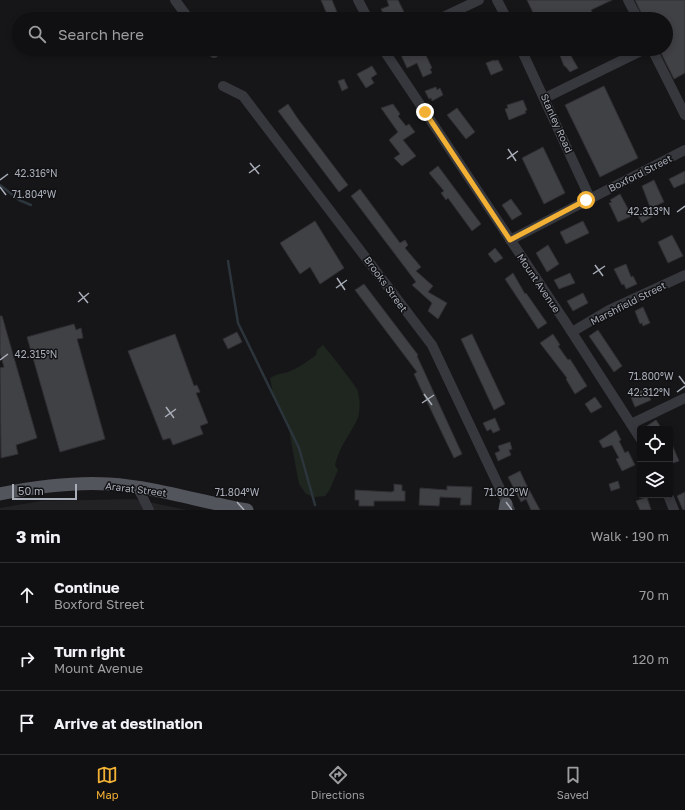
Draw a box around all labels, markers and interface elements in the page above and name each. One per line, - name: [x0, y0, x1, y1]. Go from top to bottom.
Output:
- search box: [12, 12, 673, 56]
- icon: search: [26, 23, 48, 45]
- text: Search here: [58, 25, 144, 43]
- street label: Stanley Road: [539, 92, 575, 154]
- route end: [416, 103, 434, 121]
- street label: Boxford Street: [606, 152, 674, 194]
- text: 42.316°N: [14, 167, 58, 179]
- text: 71.804°W: [12, 188, 57, 200]
- route start: [577, 191, 595, 209]
- text: 42.313°N: [628, 205, 670, 217]
- street label: Mount Avenue: [515, 251, 563, 315]
- street label: Brooks Street: [362, 254, 410, 314]
- street label: Marshfield Street: [588, 279, 668, 327]
- text: 42.315°N: [15, 348, 57, 360]
- text: 71.800°W: [628, 370, 674, 382]
- text: 42.312°N: [628, 386, 670, 398]
- map controls: [637, 426, 673, 498]
- button: locate: [637, 426, 673, 462]
- button: layers: [637, 462, 673, 498]
- street label: Ararat Street: [105, 479, 167, 499]
- scale bar: [12, 482, 77, 501]
- text: 50 m: [18, 484, 44, 497]
- text: 71.804°W: [215, 486, 260, 498]
- text: 71.802°W: [484, 486, 529, 498]
- text: 3 min: [16, 526, 60, 547]
- text: Walk · 190 m: [591, 528, 669, 544]
- text: Continue: [54, 578, 120, 596]
- icon: ahead: [16, 584, 38, 606]
- text: 70 m: [639, 587, 669, 603]
- text: Boxford Street: [54, 596, 144, 612]
- text: Turn right: [54, 642, 125, 660]
- icon: right: [16, 648, 38, 670]
- text: 120 m: [632, 651, 669, 667]
- text: Mount Avenue: [54, 660, 143, 676]
- icon: arrive: [16, 712, 38, 734]
- text: Arrive at destination: [54, 714, 203, 732]
- tab: Map: [96, 764, 119, 801]
- tab: Directions: [311, 764, 365, 801]
- tab: Saved: [557, 764, 589, 801]

